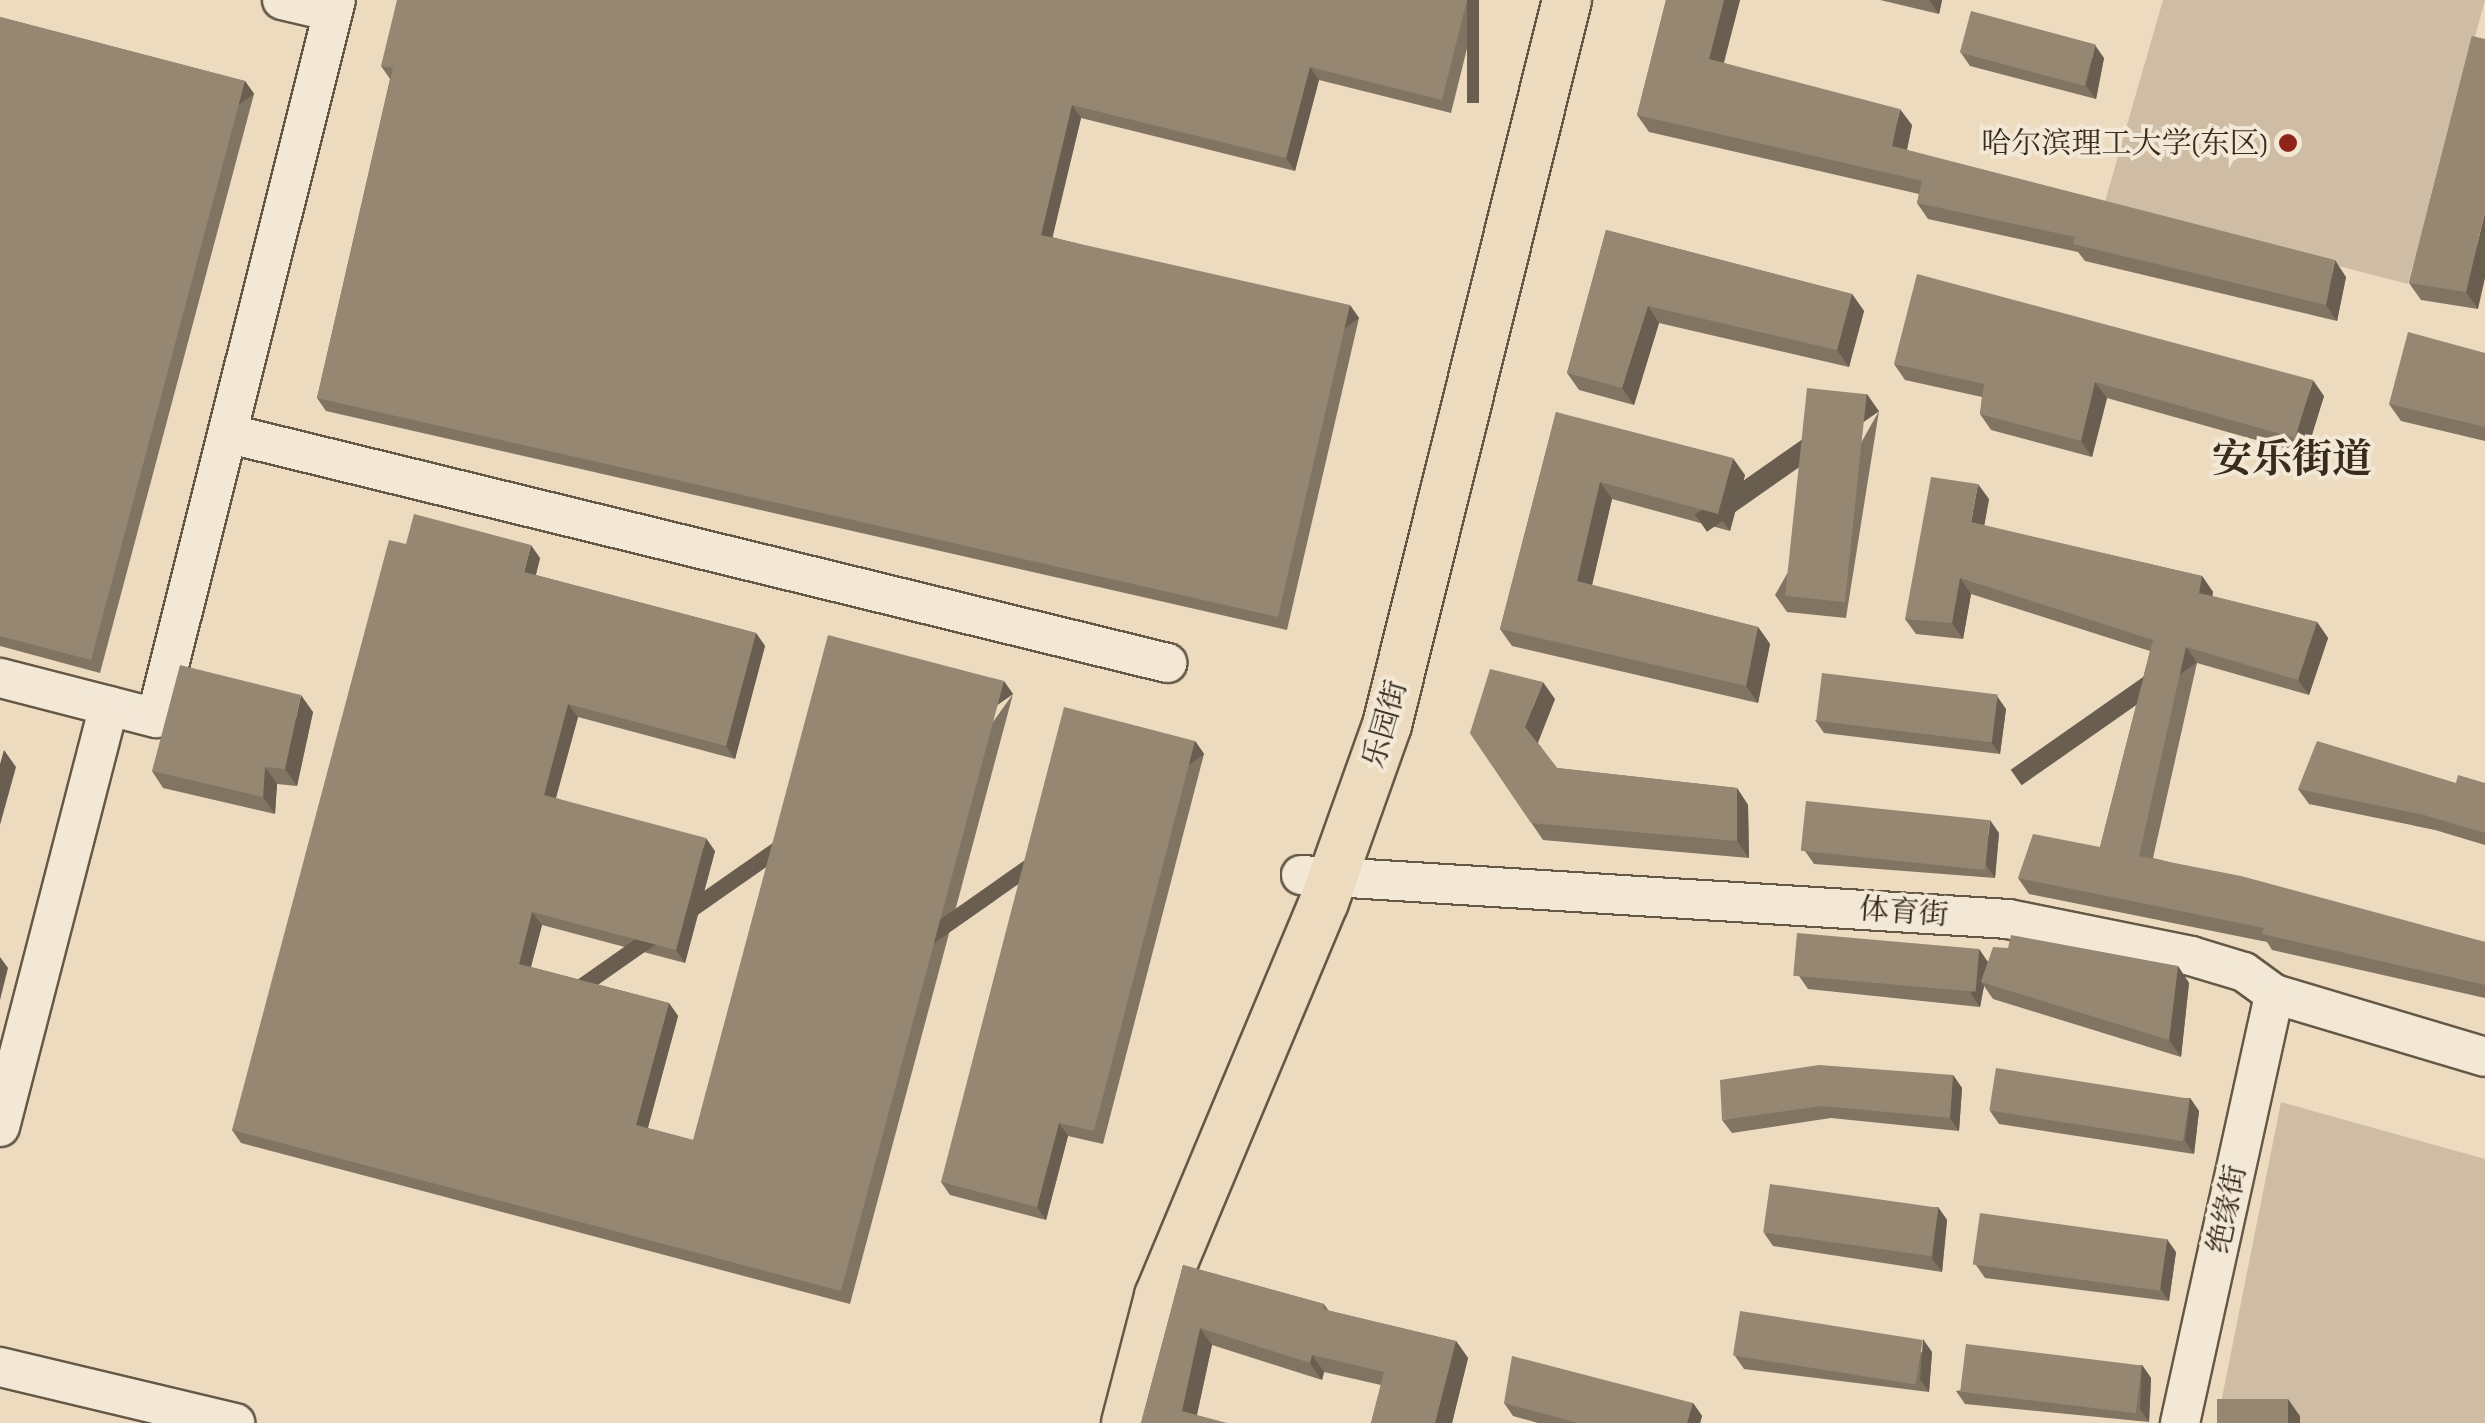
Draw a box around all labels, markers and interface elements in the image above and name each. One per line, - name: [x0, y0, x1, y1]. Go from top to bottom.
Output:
- place label: 哈尔滨理工大学(东区): [1982, 125, 2268, 161]
- marker: 哈尔滨理工大学(东区): [2277, 132, 2299, 154]
- district label: 安乐街道: [2212, 435, 2372, 483]
- street label: 乐园街: [1355, 676, 1415, 772]
- street label: 体育街: [1858, 891, 1950, 933]
- street label: 绝缘街: [2200, 1161, 2254, 1257]

